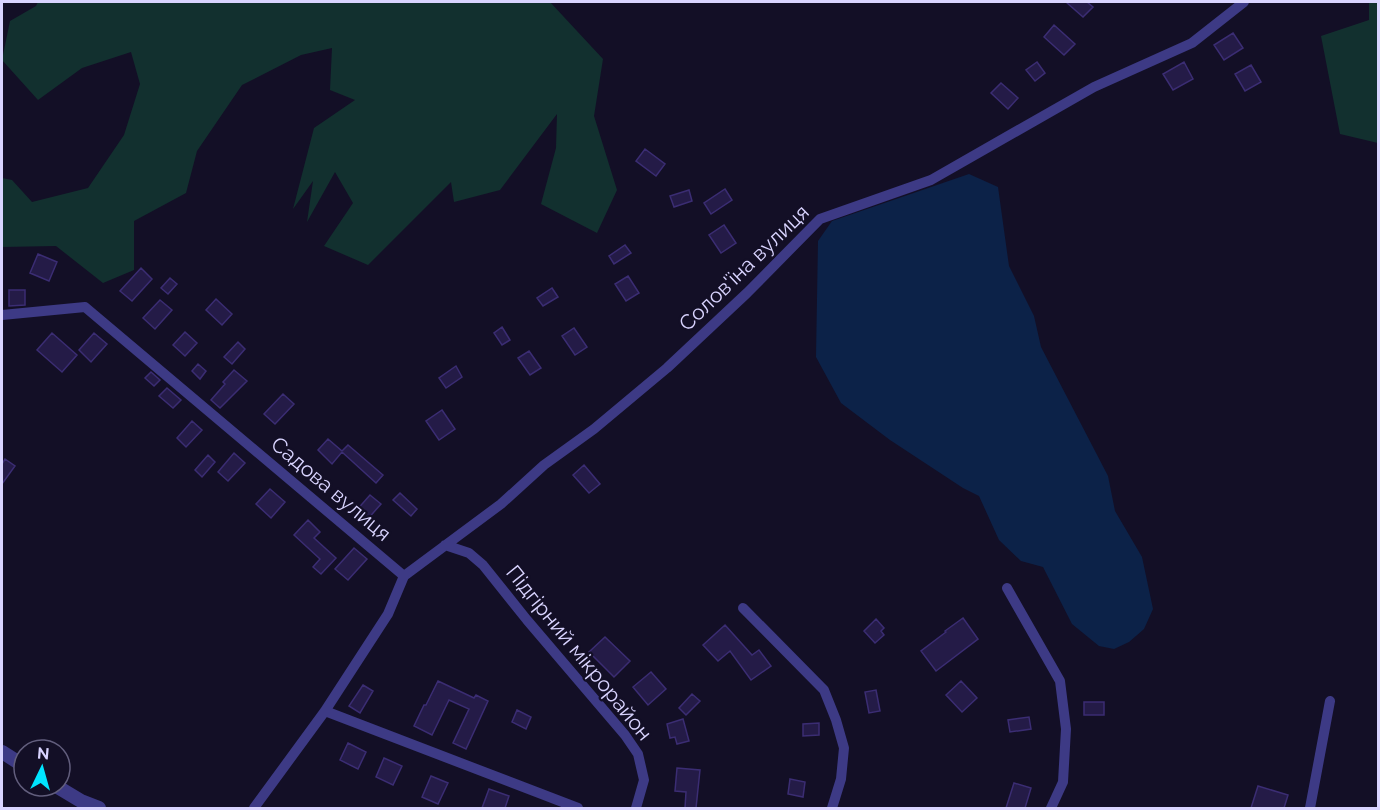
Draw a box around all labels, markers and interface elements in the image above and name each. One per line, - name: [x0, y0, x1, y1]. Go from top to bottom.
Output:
- street label: Солов'їна вулиця: [674, 199, 814, 336]
- street label: Садова вулиця: [266, 431, 396, 546]
- street label: Підгірний мікрорайон: [501, 560, 658, 745]
- north arrow: [12, 738, 72, 798]
- text: N: [36, 744, 50, 764]

